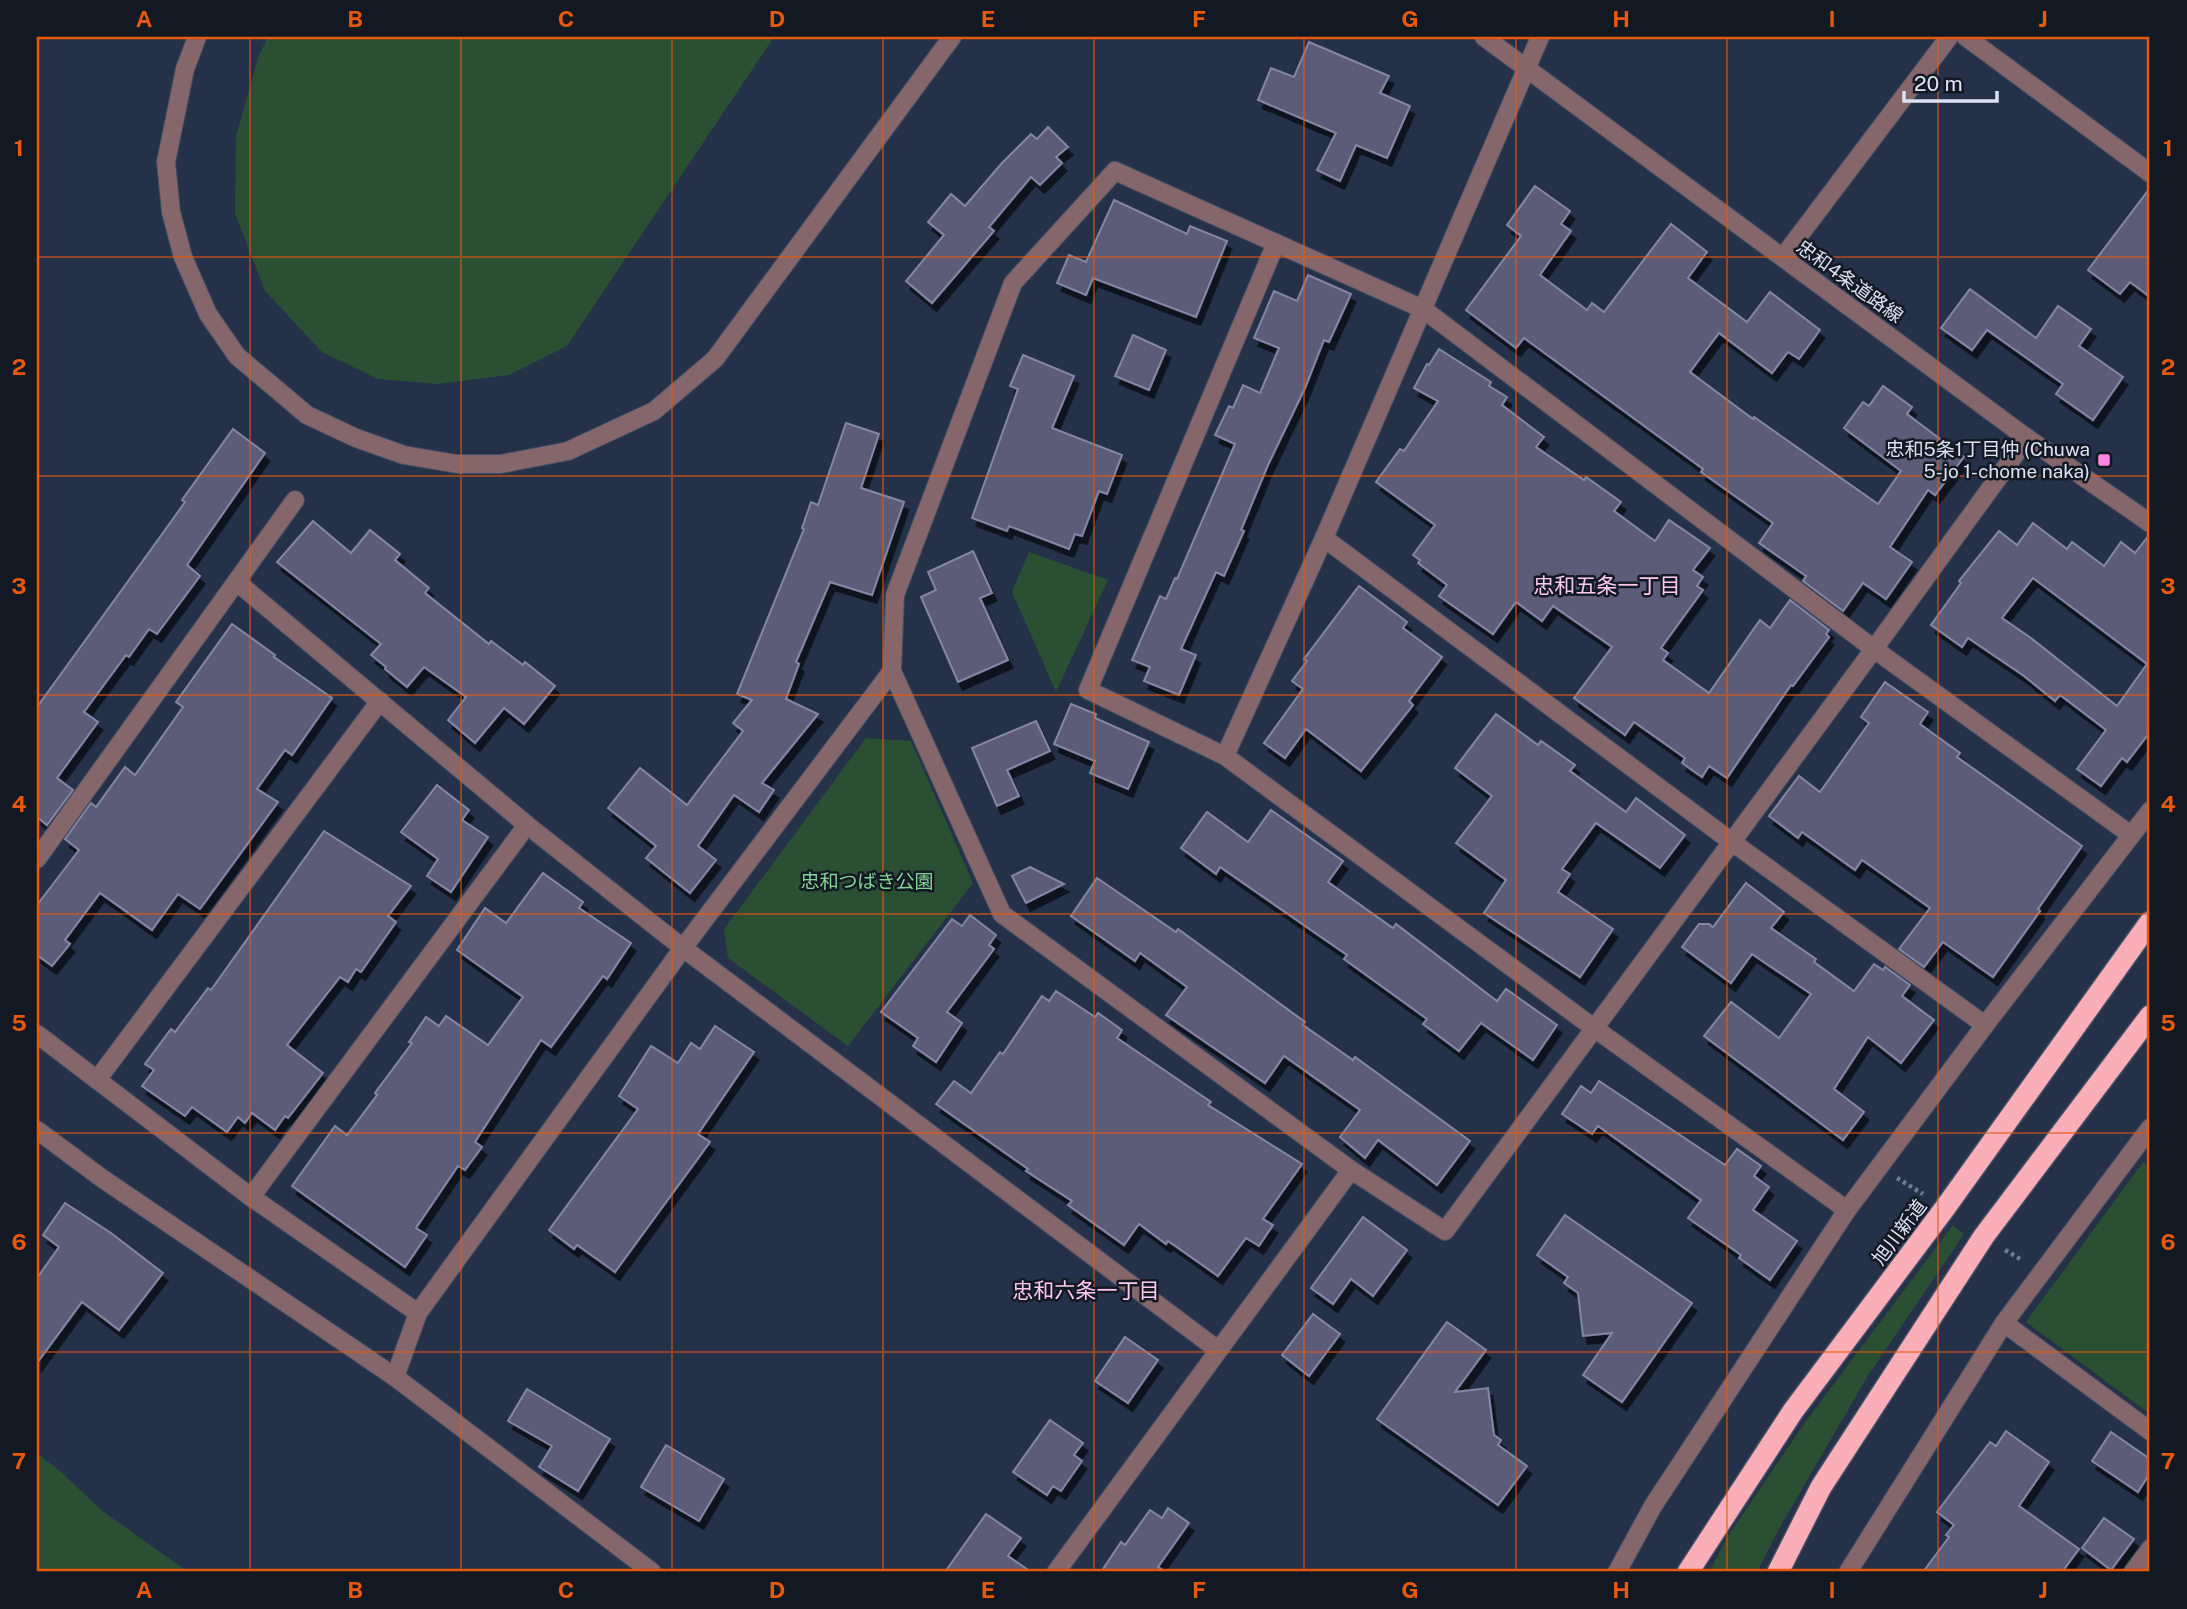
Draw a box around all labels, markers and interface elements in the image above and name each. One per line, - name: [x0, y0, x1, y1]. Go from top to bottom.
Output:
- text: A: [136, 5, 153, 32]
- text: B: [347, 5, 363, 32]
- text: C: [558, 5, 574, 32]
- text: D: [769, 5, 785, 32]
- text: E: [981, 5, 995, 32]
- text: F: [1192, 5, 1206, 32]
- text: G: [1401, 5, 1419, 32]
- text: H: [1612, 5, 1630, 32]
- text: I: [1828, 5, 1836, 32]
- text: J: [2038, 5, 2048, 32]
- scale bar: [1904, 60, 1996, 104]
- text: 20 m: [1914, 71, 1963, 96]
- text: 1: [14, 134, 24, 161]
- text: 1: [2163, 134, 2173, 161]
- street label: 忠和4条道路線: [1793, 235, 1907, 327]
- text: 2: [12, 353, 26, 380]
- text: 2: [2161, 353, 2175, 380]
- place label: 忠和5条1丁目仲 (Chuwa 5-jo 1-chome naka): [1886, 438, 2090, 482]
- marker: 忠和5条1丁目仲 (Chuwa 5-jo 1-chome naka): [2096, 452, 2112, 468]
- text: 3: [11, 572, 27, 599]
- text: 3: [2160, 572, 2176, 599]
- district label: 忠和五条一丁目: [1534, 573, 1681, 598]
- text: 4: [11, 790, 27, 817]
- text: 4: [2160, 790, 2176, 817]
- park label: 忠和つばき公園: [800, 870, 934, 892]
- text: 5: [11, 1009, 27, 1036]
- text: 5: [2160, 1009, 2176, 1036]
- street label: 旭川新道: [1867, 1195, 1931, 1269]
- text: 6: [11, 1228, 27, 1255]
- text: 6: [2160, 1228, 2176, 1255]
- district label: 忠和六条一丁目: [1013, 1278, 1160, 1303]
- text: 7: [12, 1447, 26, 1474]
- text: 7: [2161, 1447, 2175, 1474]
- text: A: [136, 1576, 153, 1603]
- text: B: [347, 1576, 363, 1603]
- text: C: [558, 1576, 574, 1603]
- text: D: [769, 1576, 785, 1603]
- text: E: [981, 1576, 995, 1603]
- text: F: [1192, 1576, 1206, 1603]
- text: G: [1401, 1576, 1419, 1603]
- text: H: [1612, 1576, 1630, 1603]
- text: I: [1828, 1576, 1836, 1603]
- text: J: [2038, 1576, 2048, 1603]

